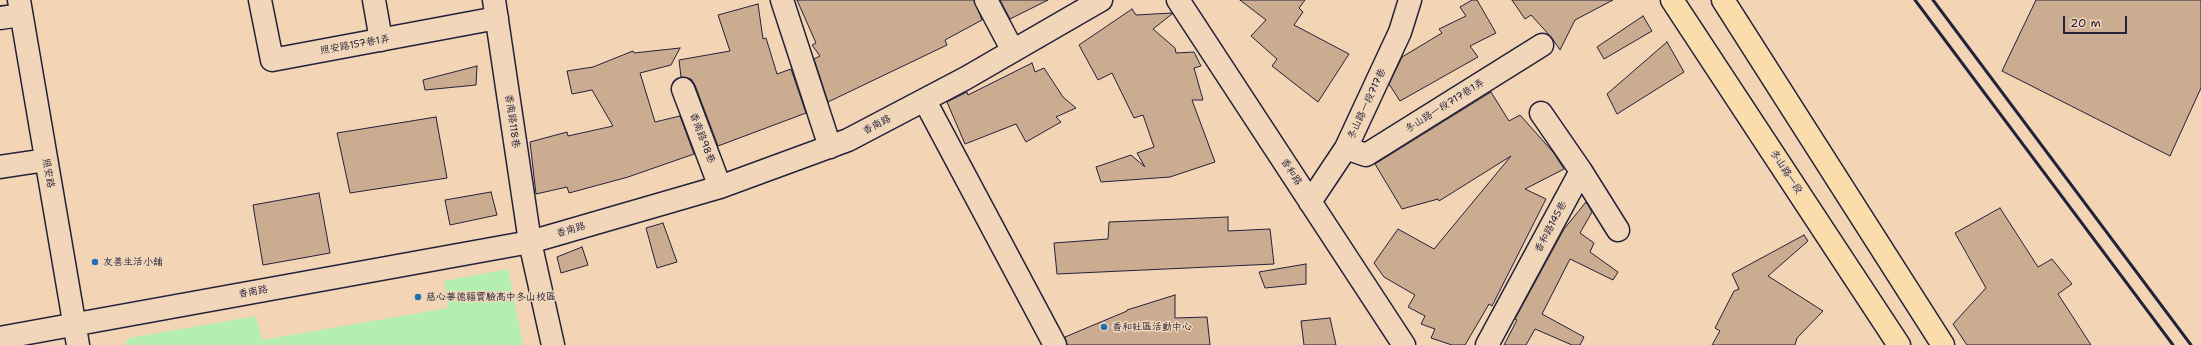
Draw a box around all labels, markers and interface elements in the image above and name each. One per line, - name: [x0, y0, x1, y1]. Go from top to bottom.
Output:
- scale bar: [2065, 8, 2129, 34]
- text: 20 m: [2070, 15, 2101, 31]
- street label: 照安路157巷1弄: [319, 33, 391, 57]
- street label: 冬山路一段717巷: [1345, 67, 1389, 141]
- street label: 冬山路一段717巷1弄: [1403, 77, 1487, 135]
- street label: 香南路118巷: [502, 93, 522, 149]
- street label: 香南路98巷: [687, 111, 717, 165]
- street label: 香南路: [861, 113, 893, 137]
- street label: 冬山路一段: [1767, 148, 1805, 196]
- street label: 香和路: [1278, 156, 1304, 188]
- street label: 照安路: [39, 157, 57, 189]
- street label: 香和路145巷: [1532, 199, 1570, 255]
- street label: 香南路: [555, 220, 587, 240]
- place label: 友善生活小舖: [103, 256, 163, 268]
- marker: 友善生活小舖: [90, 257, 100, 267]
- street label: 香南路: [237, 283, 269, 301]
- place label: 慈心華德福實驗高中冬山校區: [426, 291, 556, 303]
- marker: 慈心華德福實驗高中冬山校區: [413, 292, 423, 302]
- place label: 香和社區活動中心: [1112, 321, 1192, 333]
- marker: 香和社區活動中心: [1099, 322, 1109, 332]

